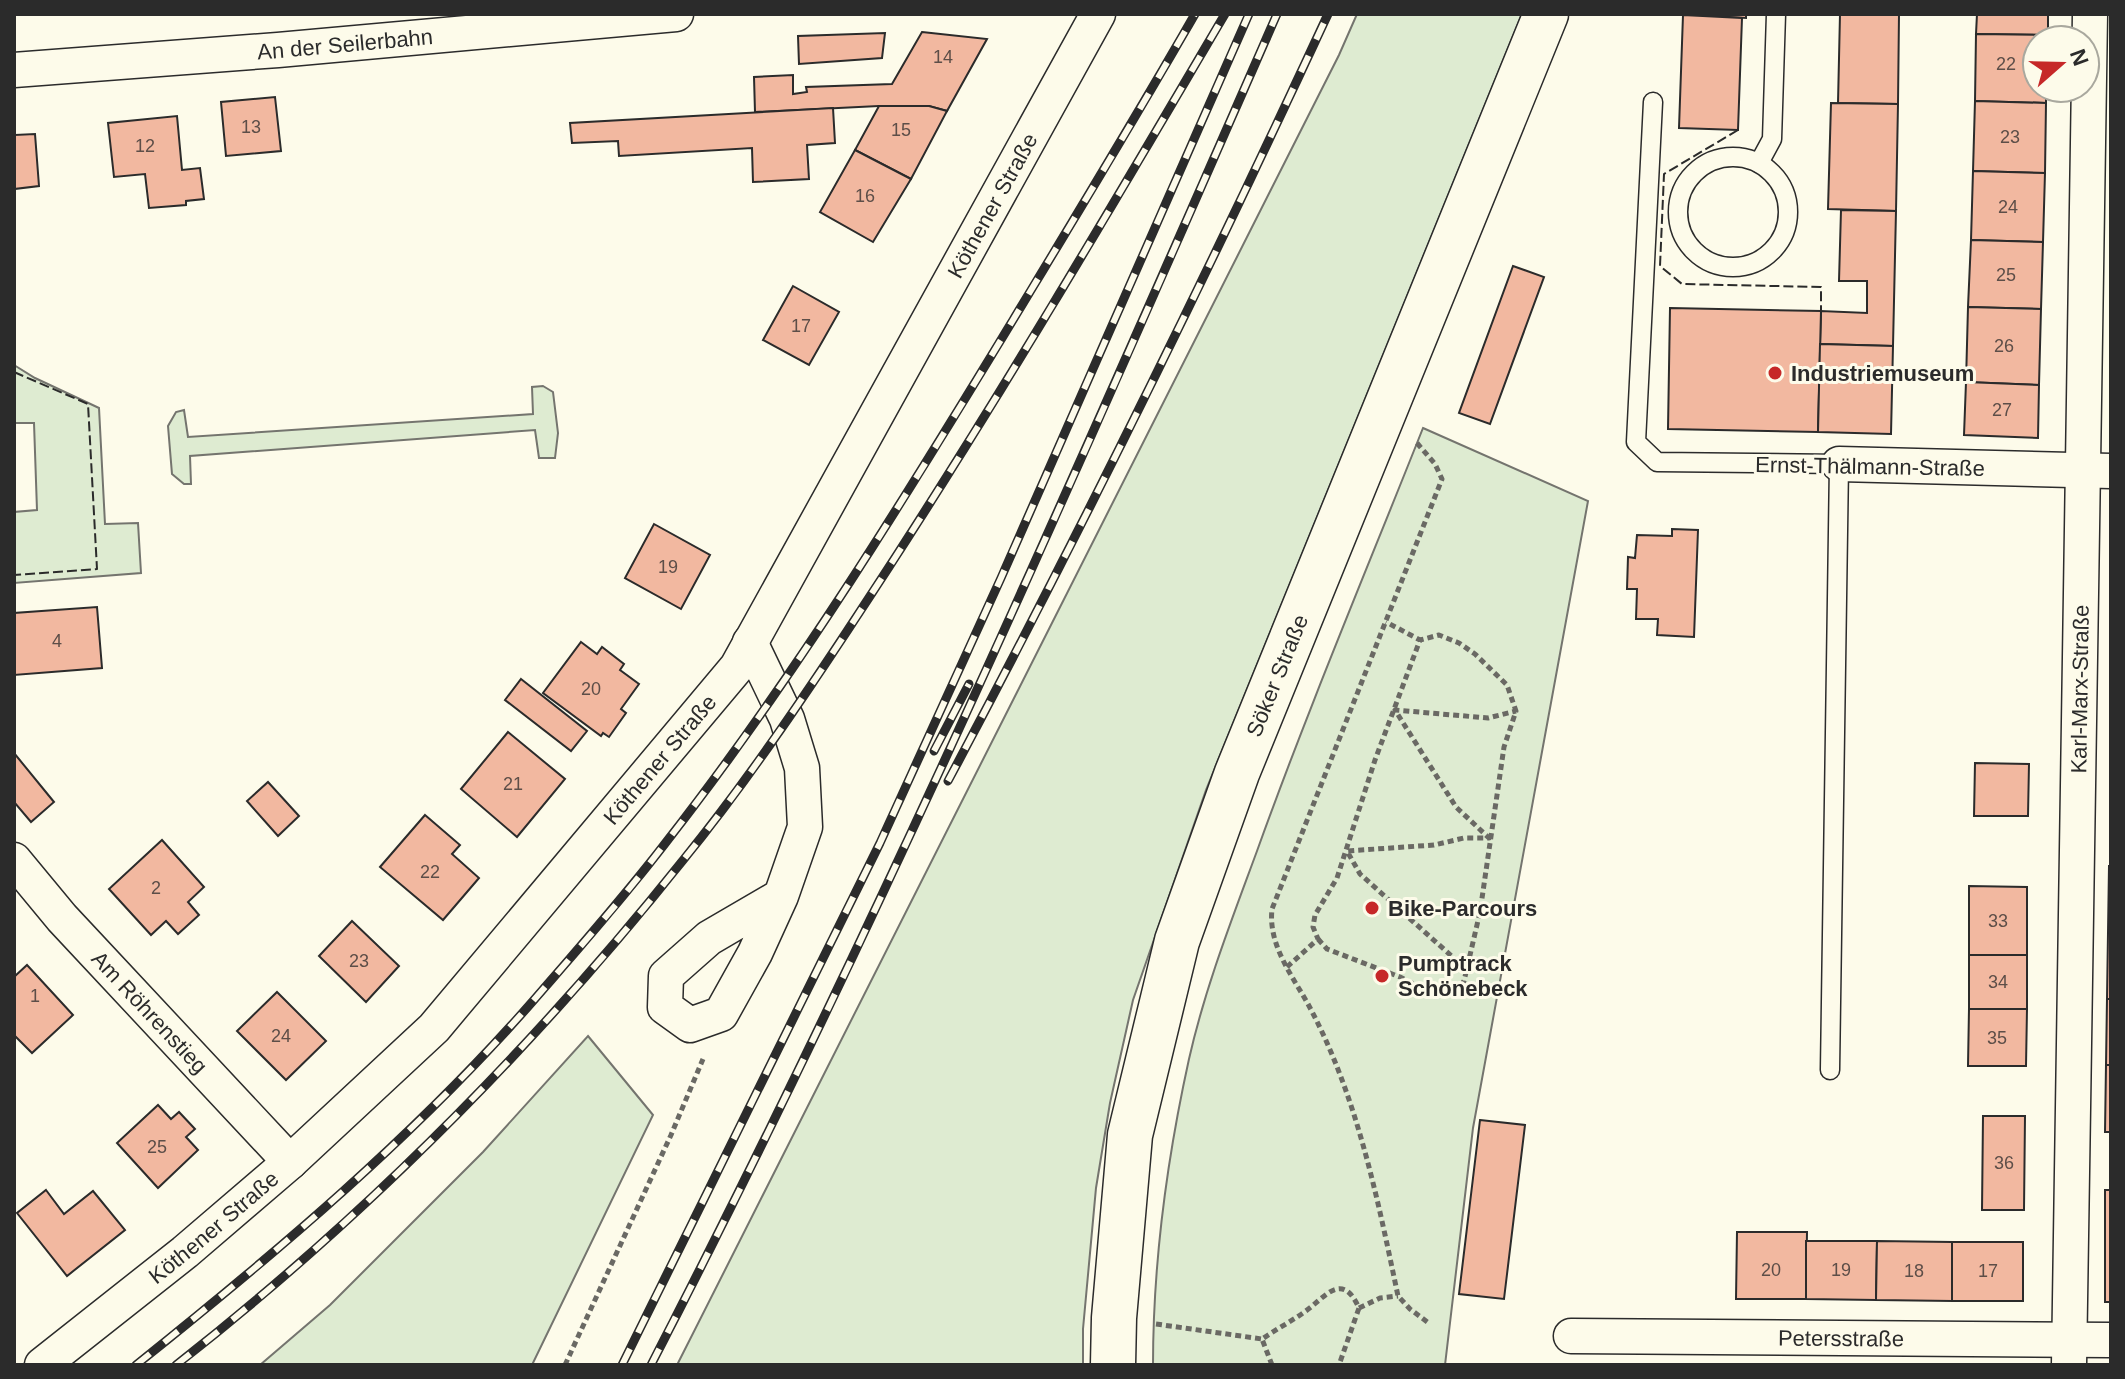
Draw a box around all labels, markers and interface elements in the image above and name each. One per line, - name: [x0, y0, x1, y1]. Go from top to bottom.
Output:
- street label: An der Seilerbahn: [256, 24, 434, 65]
- north arrow: [2021, 24, 2101, 104]
- text: N: [2065, 46, 2094, 69]
- house number: 14: [933, 47, 953, 67]
- house number: 22: [1996, 54, 2016, 74]
- house number: 13: [241, 117, 261, 137]
- house number: 15: [891, 120, 911, 140]
- house number: 23: [2000, 127, 2020, 147]
- street label: Köthener Straße: [943, 129, 1043, 282]
- house number: 12: [135, 136, 155, 156]
- house number: 16: [855, 186, 875, 206]
- house number: 24: [1998, 197, 2018, 217]
- house number: 25: [1996, 265, 2016, 285]
- house number: 17: [791, 316, 811, 336]
- house number: 26: [1994, 336, 2014, 356]
- place label: Industriemuseum: [1791, 361, 1974, 386]
- marker: Industriemuseum: [1766, 364, 1784, 382]
- house number: 27: [1992, 400, 2012, 420]
- street label: Ernst-Thälmann-Straße: [1755, 452, 1985, 481]
- house number: 19: [658, 557, 678, 577]
- street label: Karl-Marx-Straße: [2066, 604, 2094, 774]
- street label: Söker Straße: [1241, 611, 1313, 740]
- house number: 4: [52, 631, 62, 651]
- house number: 20: [581, 679, 601, 699]
- street label: Köthener Straße: [598, 690, 721, 830]
- house number: 21: [503, 774, 523, 794]
- house number: 22: [420, 862, 440, 882]
- house number: 2: [151, 878, 161, 898]
- place label: Bike-Parcours: [1388, 896, 1537, 921]
- marker: Bike-Parcours: [1363, 899, 1381, 917]
- house number: 33: [1988, 911, 2008, 931]
- street label: Am Röhrenstieg: [86, 946, 213, 1079]
- house number: 23: [349, 951, 369, 971]
- place label: Pumptrack Schönebeck: [1398, 951, 1528, 1001]
- marker: Pumptrack Schönebeck: [1373, 967, 1391, 985]
- house number: 34: [1988, 972, 2008, 992]
- house number: 1: [30, 986, 40, 1006]
- house number: 24: [271, 1026, 291, 1046]
- house number: 35: [1987, 1028, 2007, 1048]
- house number: 25: [147, 1137, 167, 1157]
- house number: 36: [1994, 1153, 2014, 1173]
- street label: Köthener Straße: [144, 1166, 283, 1289]
- house number: 20: [1761, 1260, 1781, 1280]
- house number: 19: [1831, 1260, 1851, 1280]
- house number: 18: [1904, 1261, 1924, 1281]
- house number: 17: [1978, 1261, 1998, 1281]
- street label: Petersstraße: [1778, 1326, 1904, 1351]

